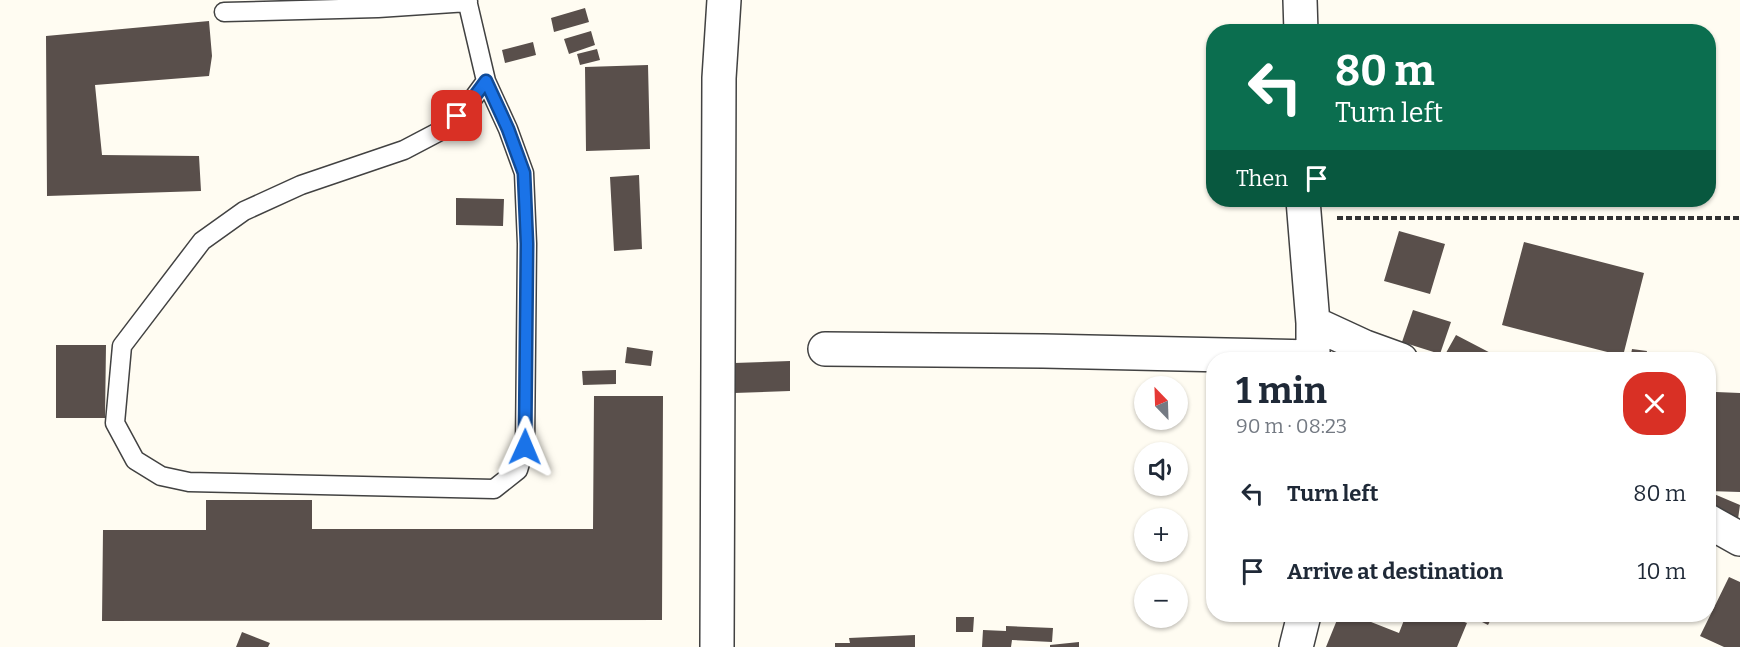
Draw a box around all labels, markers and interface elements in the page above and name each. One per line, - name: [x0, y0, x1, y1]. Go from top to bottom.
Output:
- text: 80 m: [1335, 46, 1435, 96]
- icon: left: [1236, 48, 1314, 126]
- pin: [431, 90, 482, 141]
- text: Turn left: [1335, 97, 1443, 129]
- icon: arrive: [440, 99, 473, 132]
- icon: arrive: [1300, 162, 1333, 195]
- text: Then: [1236, 165, 1288, 192]
- text: 1 min: [1236, 369, 1327, 413]
- button: close: [1623, 372, 1686, 435]
- north arrow: [1134, 376, 1188, 430]
- map controls: [1134, 376, 1188, 628]
- text: 90 m · 08:23: [1236, 414, 1347, 438]
- position arrow: [493, 415, 557, 479]
- button: sound: [1134, 442, 1188, 496]
- icon: left: [1236, 477, 1269, 510]
- text: Turn left: [1287, 480, 1379, 507]
- text: 80 m: [1633, 480, 1686, 507]
- button: +: [1134, 508, 1188, 562]
- icon: arrive: [1236, 555, 1269, 588]
- text: Arrive at destination: [1287, 558, 1503, 585]
- text: 10 m: [1638, 558, 1686, 585]
- button: −: [1134, 574, 1188, 628]

